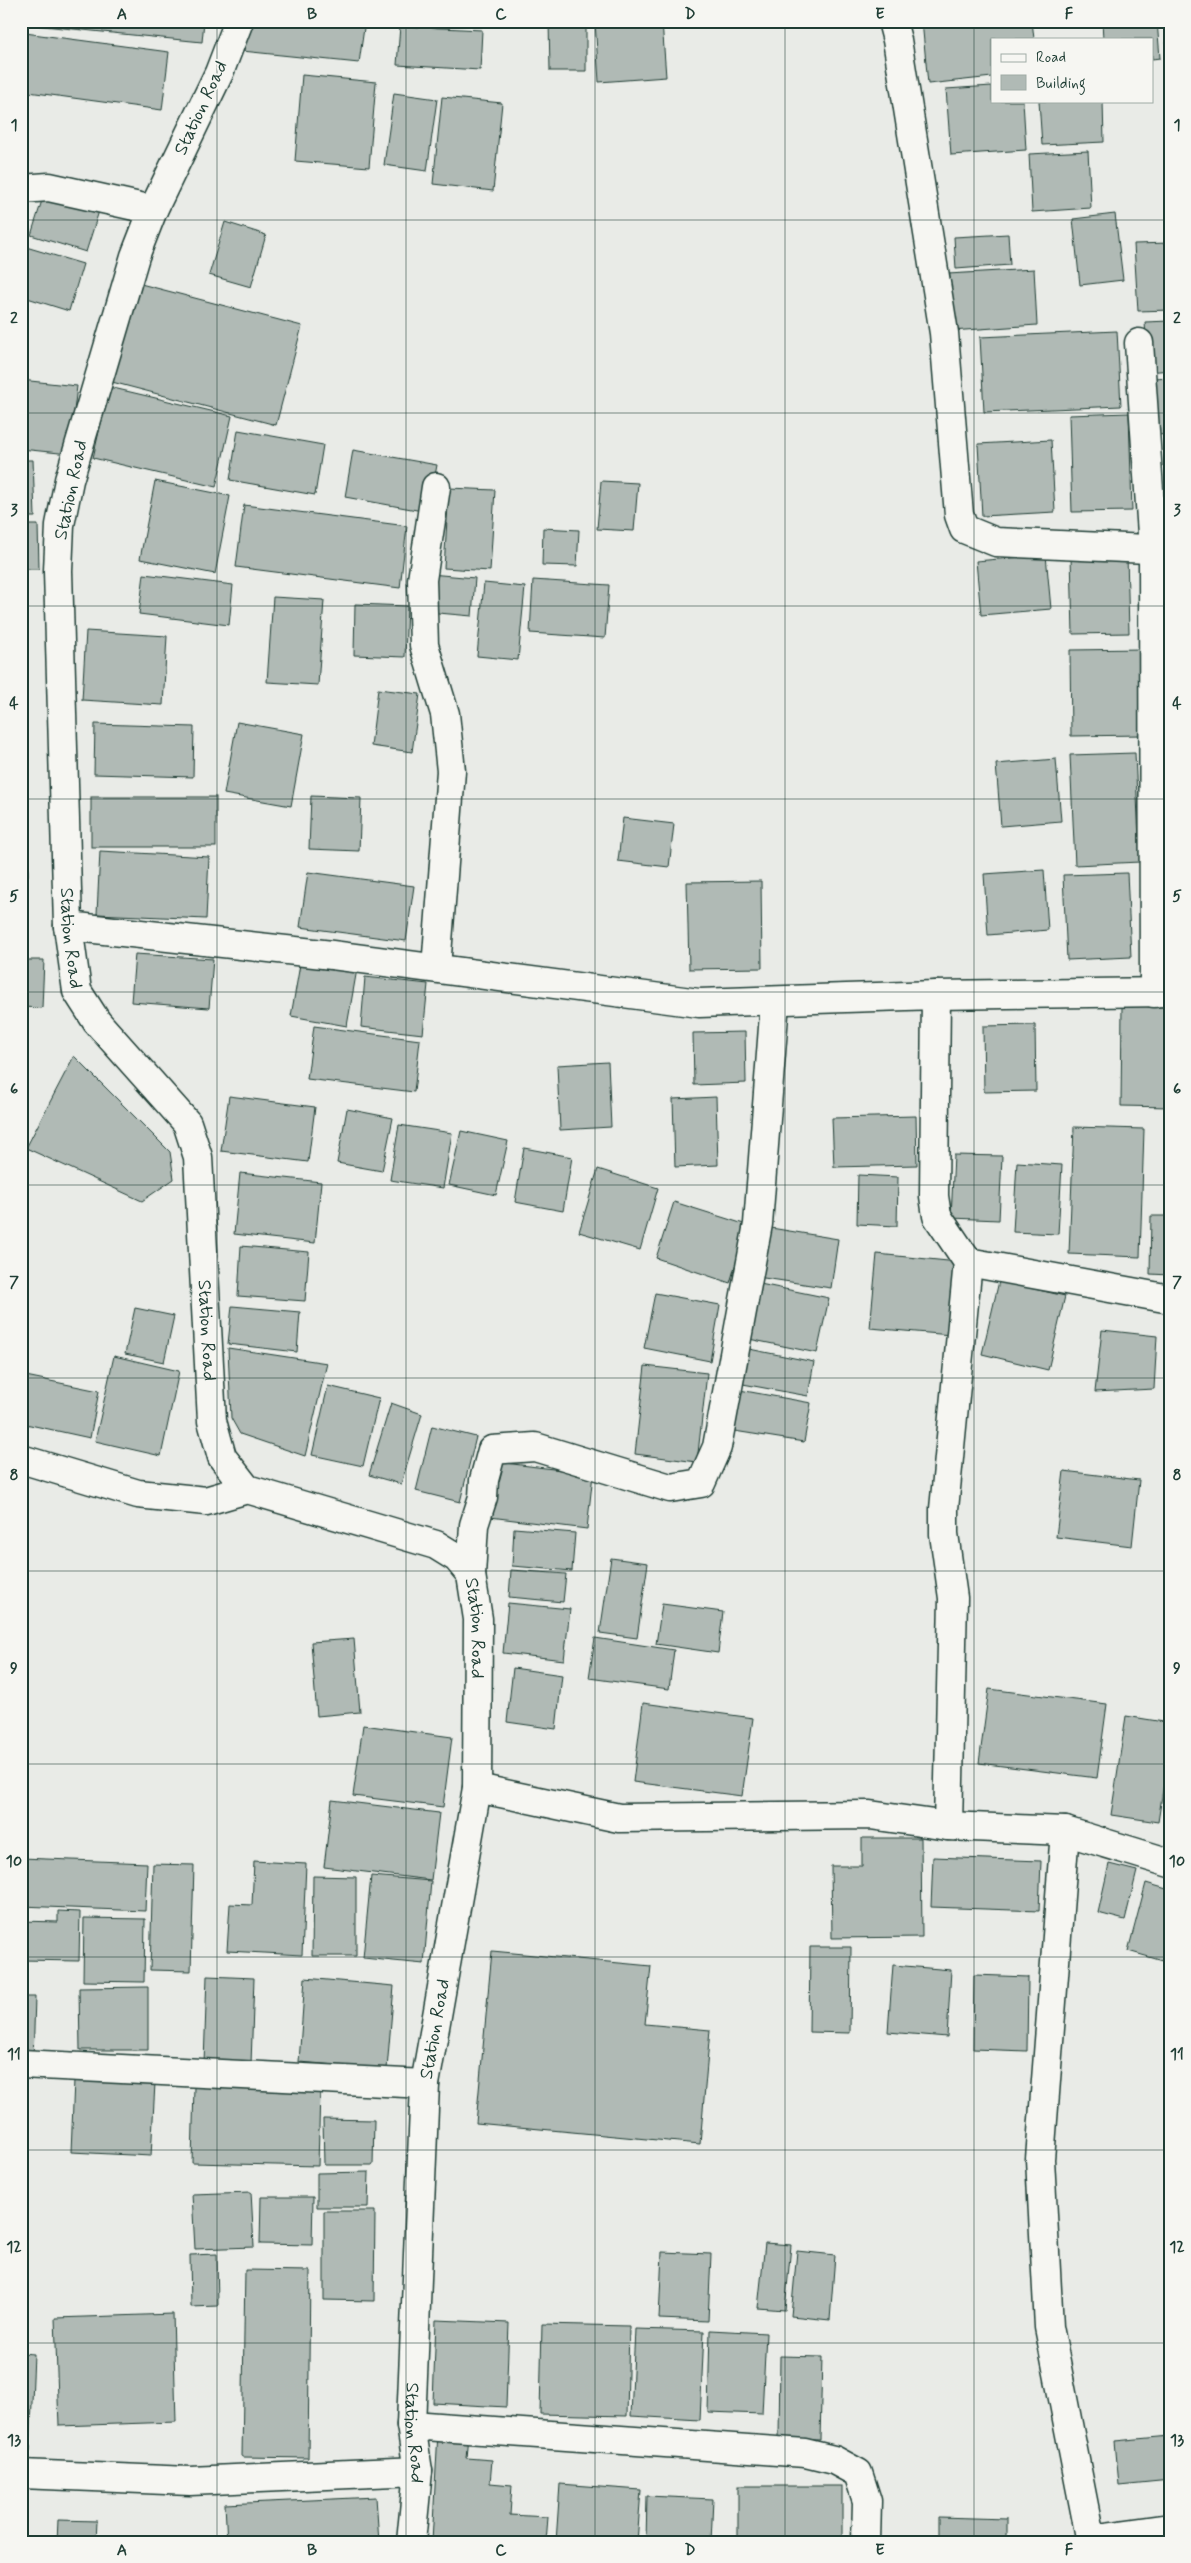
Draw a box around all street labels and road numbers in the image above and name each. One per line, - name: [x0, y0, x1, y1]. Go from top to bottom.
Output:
- street label: Station Road: [168, 57, 234, 159]
- street label: Station Road: [48, 438, 94, 542]
- street label: Station Road: [54, 887, 89, 990]
- street label: Station Road: [192, 1279, 222, 1382]
- street label: Station Road: [459, 1576, 491, 1679]
- street label: Station Road: [414, 1977, 456, 2081]
- street label: Station Road: [398, 2382, 431, 2485]

